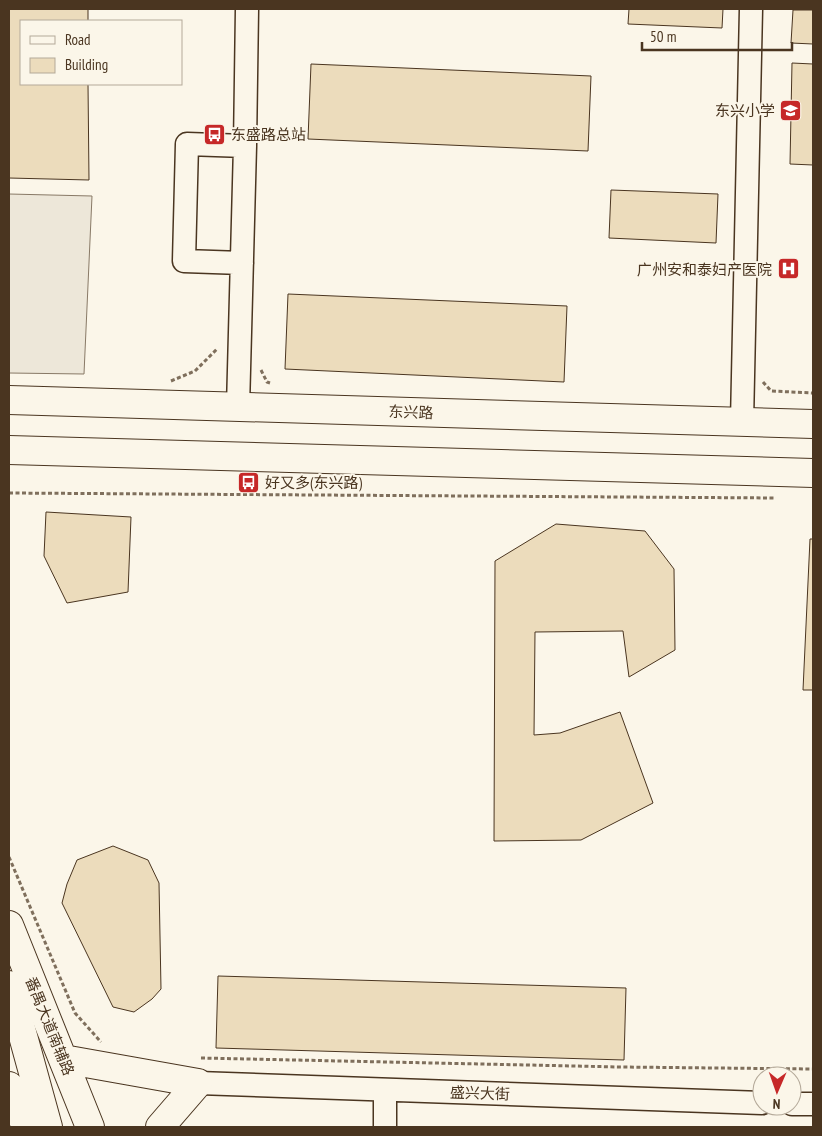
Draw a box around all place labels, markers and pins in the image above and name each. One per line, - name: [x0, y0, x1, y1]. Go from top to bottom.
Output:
- school or university icon: 东兴小学: [779, 98, 803, 122]
- place label: 东兴小学: [715, 101, 775, 120]
- bus stop icon: 东盛路总站: [203, 122, 227, 146]
- place label: 东盛路总站: [231, 125, 306, 144]
- hospital icon: 广州安和泰妇产医院: [776, 257, 800, 281]
- place label: 广州安和泰妇产医院: [637, 260, 772, 279]
- bus stop icon: 好又多(东兴路): [237, 470, 261, 494]
- place label: 好又多(东兴路): [265, 473, 362, 492]

